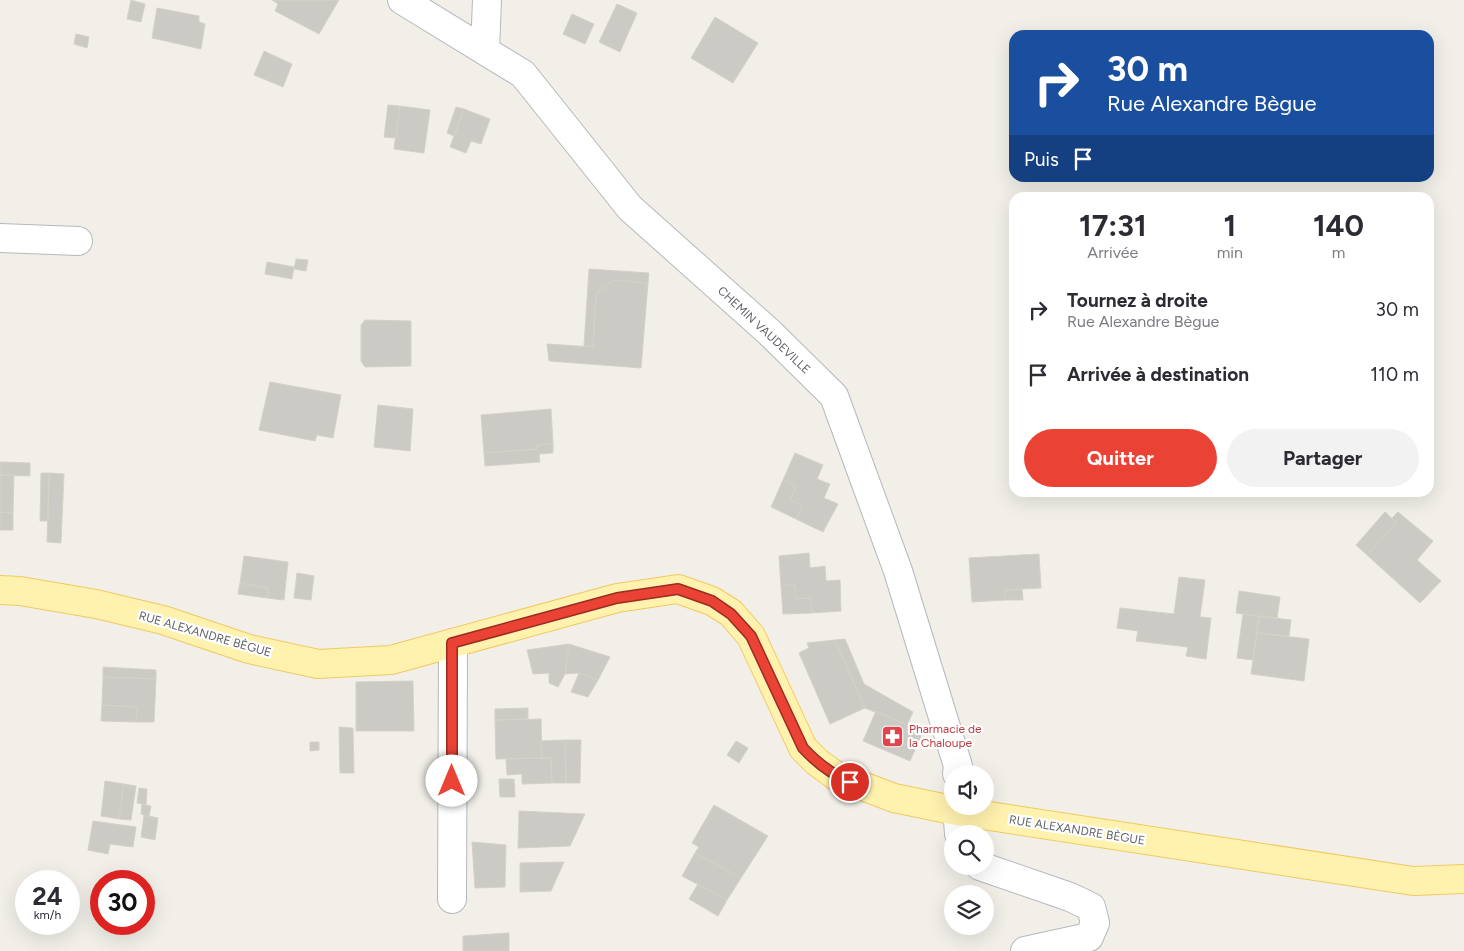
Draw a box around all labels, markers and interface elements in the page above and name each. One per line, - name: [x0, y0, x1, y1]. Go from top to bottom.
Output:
- text: 30 m: [1107, 48, 1188, 90]
- icon: right: [1024, 50, 1089, 115]
- text: Rue Alexandre Bègue: [1107, 90, 1316, 117]
- icon: arrive: [1069, 145, 1097, 173]
- text: Puis: [1024, 148, 1059, 171]
- text: 17:31: [1079, 207, 1147, 244]
- text: 1: [1223, 207, 1236, 244]
- text: 140: [1313, 207, 1364, 244]
- text: Arrivée: [1087, 243, 1138, 262]
- text: min: [1217, 243, 1243, 262]
- text: m: [1332, 243, 1345, 262]
- street label: CHEMIN VAUDEVILLE: [715, 284, 813, 376]
- text: Tournez à droite: [1067, 289, 1208, 312]
- icon: right: [1024, 296, 1052, 324]
- text: 30 m: [1376, 298, 1419, 321]
- text: Rue Alexandre Bègue: [1067, 312, 1219, 331]
- icon: arrive: [1024, 361, 1052, 389]
- text: Arrivée à destination: [1067, 363, 1249, 386]
- text: 110 m: [1370, 363, 1419, 386]
- button: Quitter: [1024, 429, 1217, 487]
- button: Partager: [1227, 429, 1419, 487]
- street label: RUE ALEXANDRE BÈGUE: [137, 608, 273, 660]
- place label: Pharmacie de la Chaloupe: [909, 722, 982, 750]
- pharmacy icon: Pharmacie de la Chaloupe: [881, 724, 905, 748]
- position arrow: [425, 754, 477, 806]
- pin: [829, 761, 871, 803]
- map controls: [944, 765, 994, 935]
- button: sound: [944, 765, 994, 815]
- icon: arrive: [836, 768, 864, 796]
- street label: RUE ALEXANDRE BÈGUE: [1008, 812, 1146, 848]
- button: search: [944, 825, 994, 875]
- speed limit sign: 30: [90, 870, 155, 935]
- text: 24: [32, 881, 63, 911]
- button: layers: [944, 885, 994, 935]
- text: km/h: [34, 908, 61, 922]

